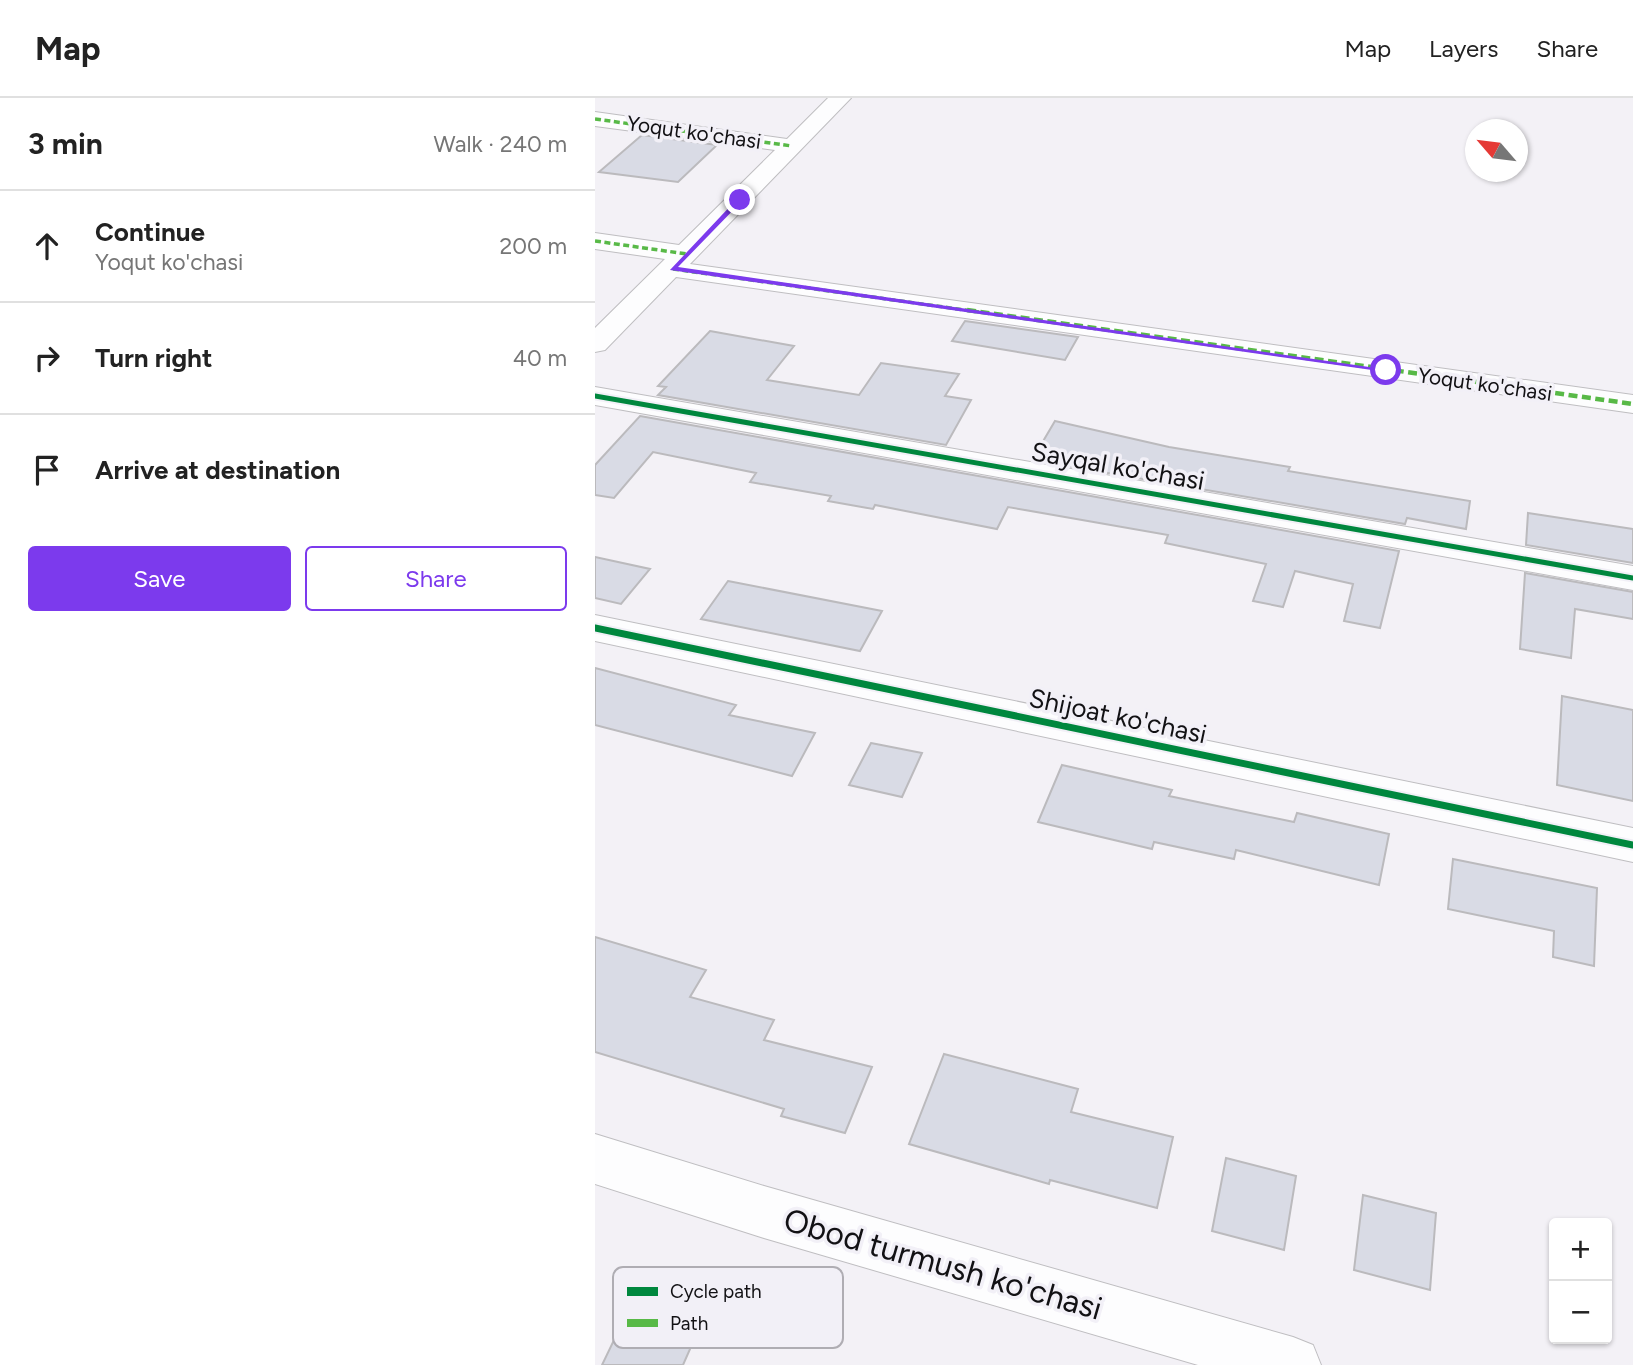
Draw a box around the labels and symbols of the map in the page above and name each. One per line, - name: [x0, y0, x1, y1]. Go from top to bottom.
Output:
- street label: Yoqut ko'chasi: [625, 110, 763, 154]
- north arrow: [1465, 119, 1528, 182]
- route end: [724, 184, 755, 215]
- route start: [1370, 354, 1401, 385]
- street label: Yoqut ko'chasi: [1416, 362, 1554, 406]
- street label: Sayqal ko'chasi: [1029, 435, 1207, 497]
- street label: Shijoat ko'chasi: [1026, 682, 1210, 750]
- street label: Obod turmush ko'chasi: [779, 1200, 1107, 1328]
- legend: [613, 1267, 843, 1348]
- text: Cycle path: [670, 1280, 762, 1303]
- text: Path: [670, 1312, 708, 1335]

